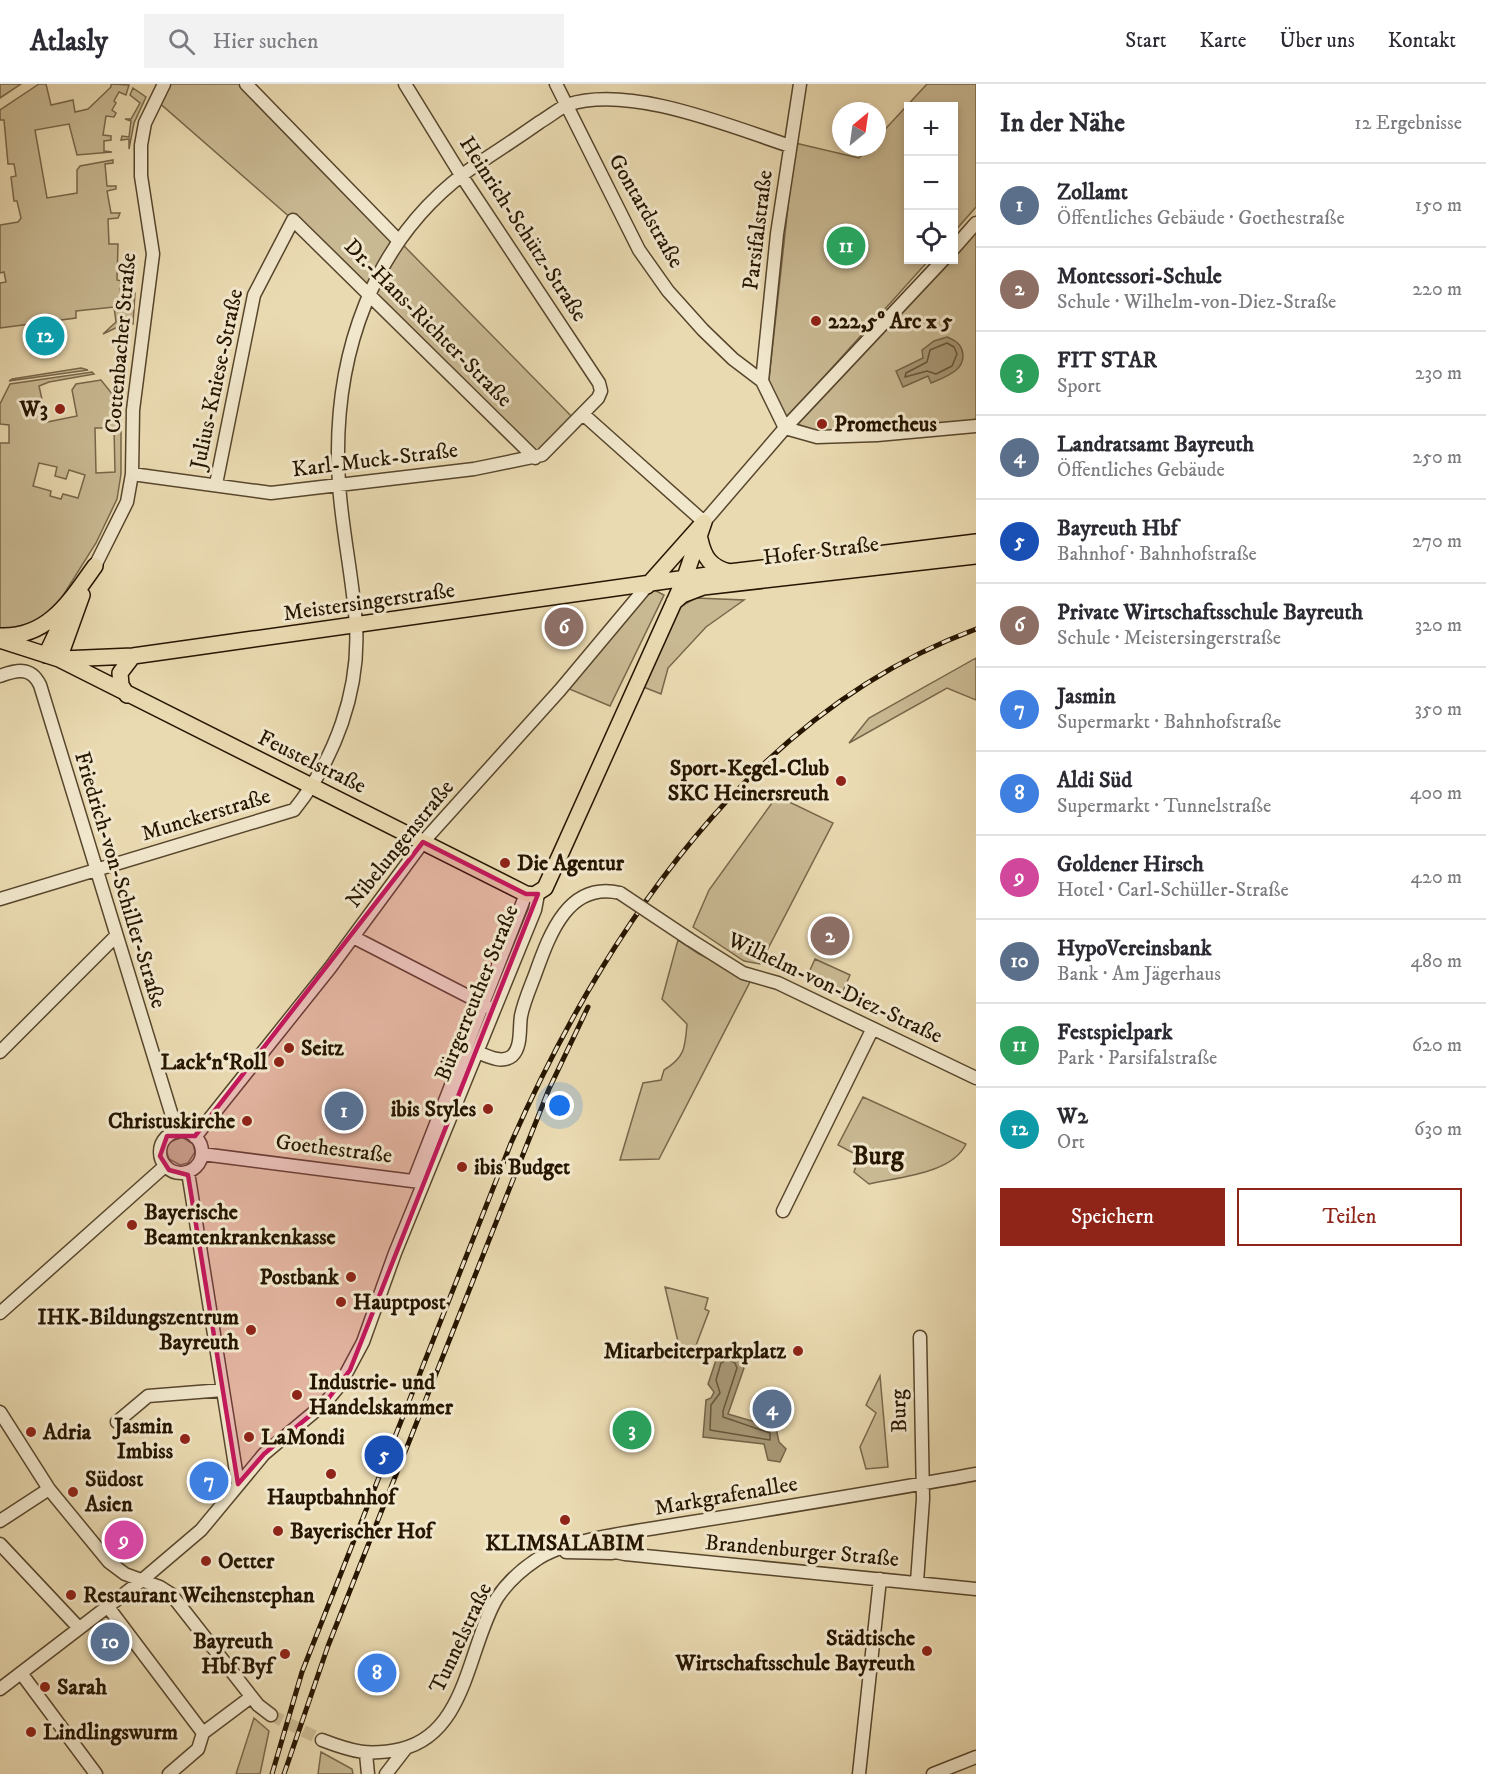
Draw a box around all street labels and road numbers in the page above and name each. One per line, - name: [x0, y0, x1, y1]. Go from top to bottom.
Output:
- street label: Heinrich-Schütz-Straße: [453, 131, 593, 327]
- street label: Gontardstraße: [602, 149, 690, 273]
- street label: Parsifalstraße: [737, 168, 779, 292]
- street label: Dr.-Hans-Richter-Straße: [338, 233, 518, 413]
- street label: Cottenbacher Straße: [100, 252, 142, 434]
- street label: Julius-Kniese-Straße: [184, 286, 249, 474]
- street label: Karl-Muck-Straße: [291, 436, 459, 484]
- street label: Hofer Straße: [762, 531, 880, 571]
- street label: Meistersingerstraße: [281, 577, 457, 627]
- street label: Feustelstraße: [253, 724, 371, 800]
- street label: Friedrich-von-Schiller-Straße: [68, 748, 172, 1012]
- street label: Nibelungenstraße: [340, 775, 460, 913]
- street label: Munckerstraße: [138, 783, 274, 847]
- street label: Bürgerreuther Straße: [429, 901, 525, 1085]
- street label: Wilhelm-von-Diez-Straße: [722, 926, 947, 1050]
- street label: Goethestraße: [274, 1128, 394, 1170]
- street label: Burg: [885, 1389, 913, 1433]
- street label: Markgrafenallee: [652, 1470, 800, 1522]
- street label: Brandenburger Straße: [704, 1529, 900, 1573]
- street label: Tunnelstraße: [424, 1579, 498, 1697]

